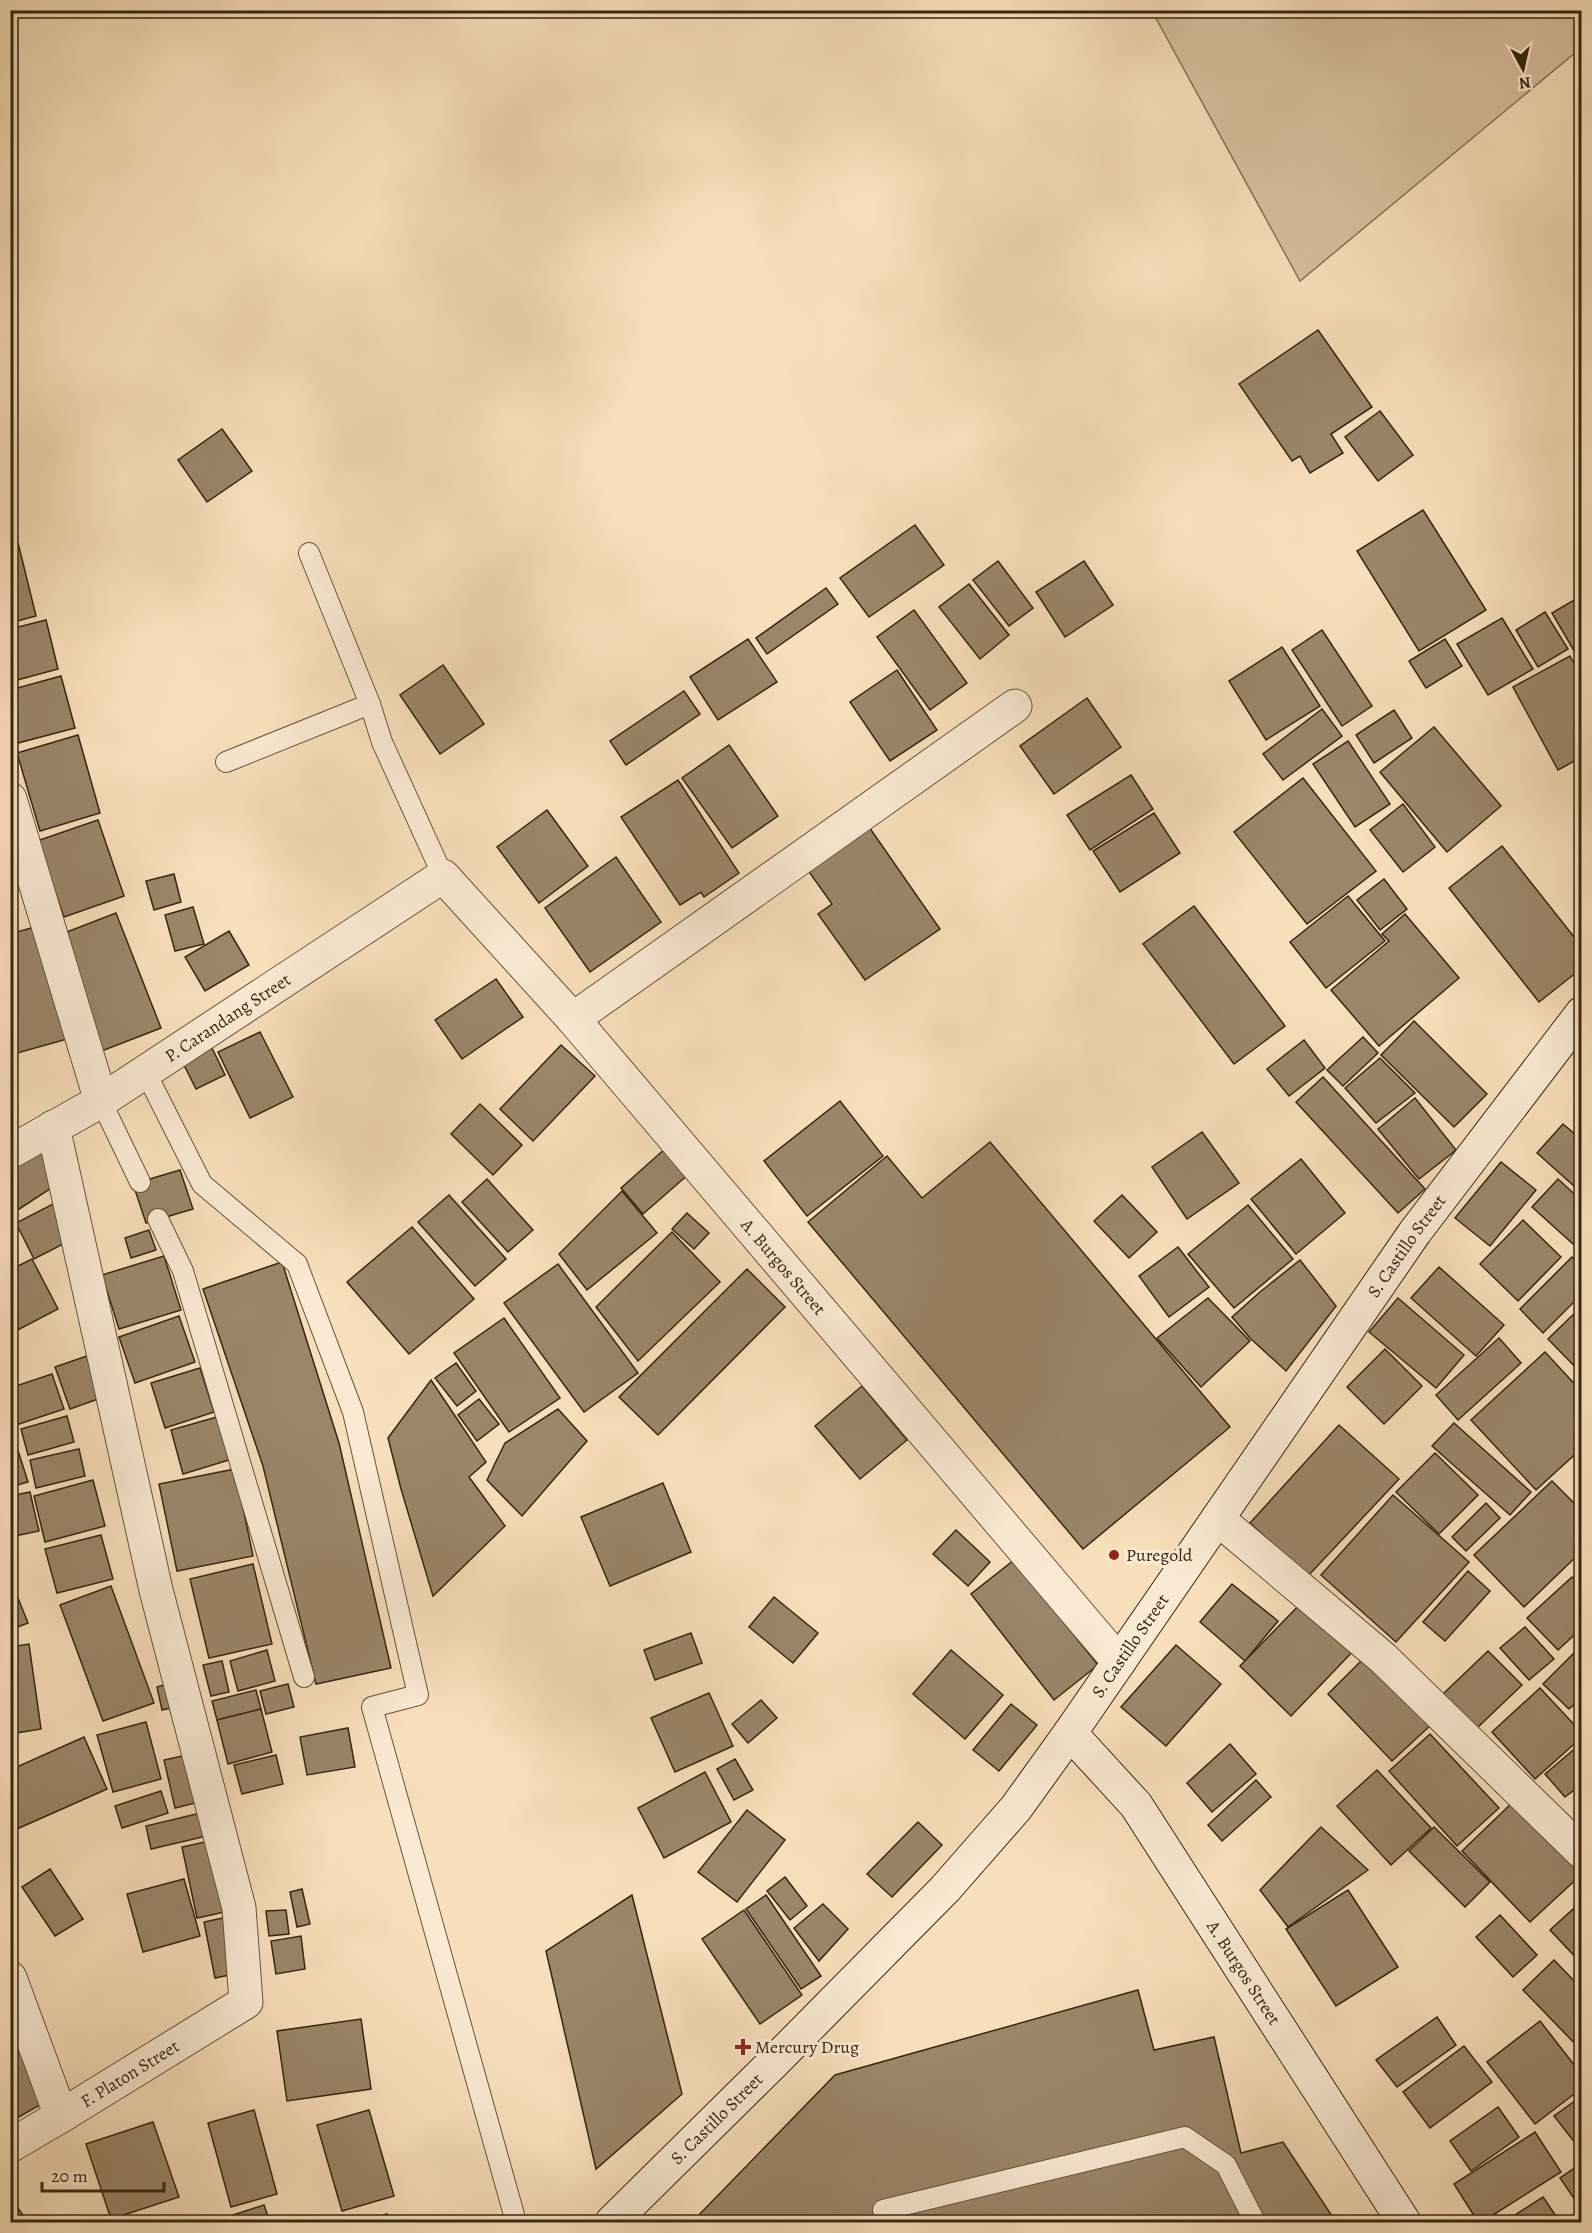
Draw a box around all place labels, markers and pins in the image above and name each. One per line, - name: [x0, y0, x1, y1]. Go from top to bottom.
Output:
- place label: Puregold: [1126, 1543, 1193, 1567]
- marker: Puregold: [1107, 1548, 1121, 1562]
- place label: Mercury Drug: [755, 2035, 859, 2059]
- marker: Mercury Drug: [736, 2040, 750, 2054]

